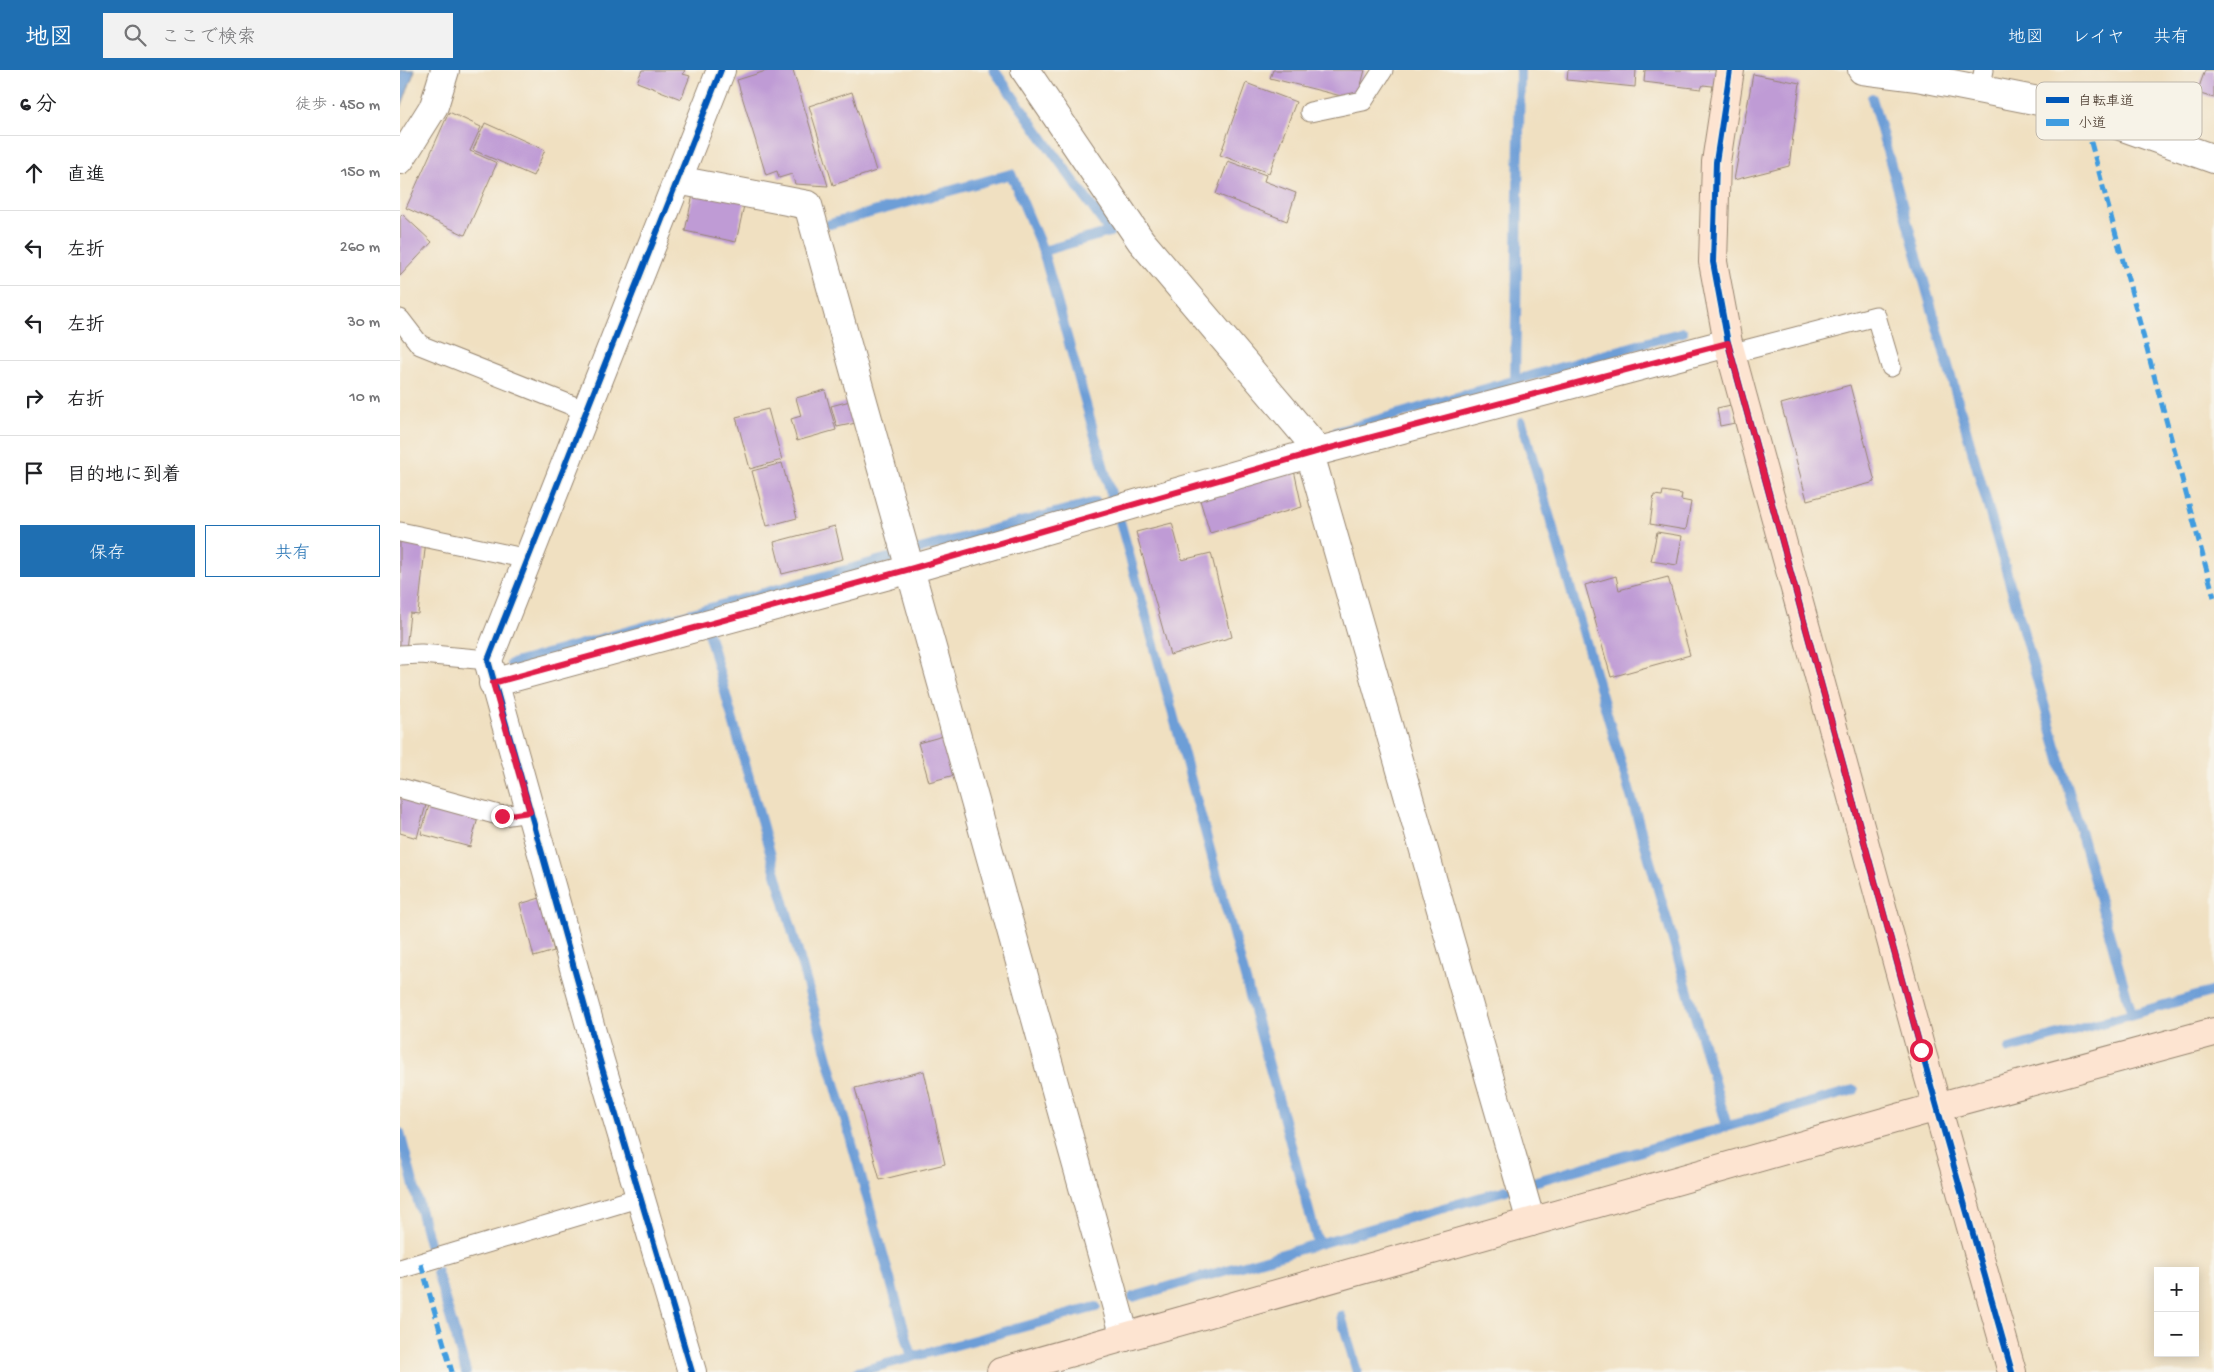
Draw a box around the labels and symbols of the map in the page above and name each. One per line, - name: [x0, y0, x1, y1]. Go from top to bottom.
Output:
- legend: [2036, 82, 2202, 140]
- text: 自転車道: [2078, 94, 2134, 111]
- text: 小道: [2078, 116, 2106, 133]
- route end: [491, 805, 514, 828]
- route start: [1910, 1039, 1933, 1062]

